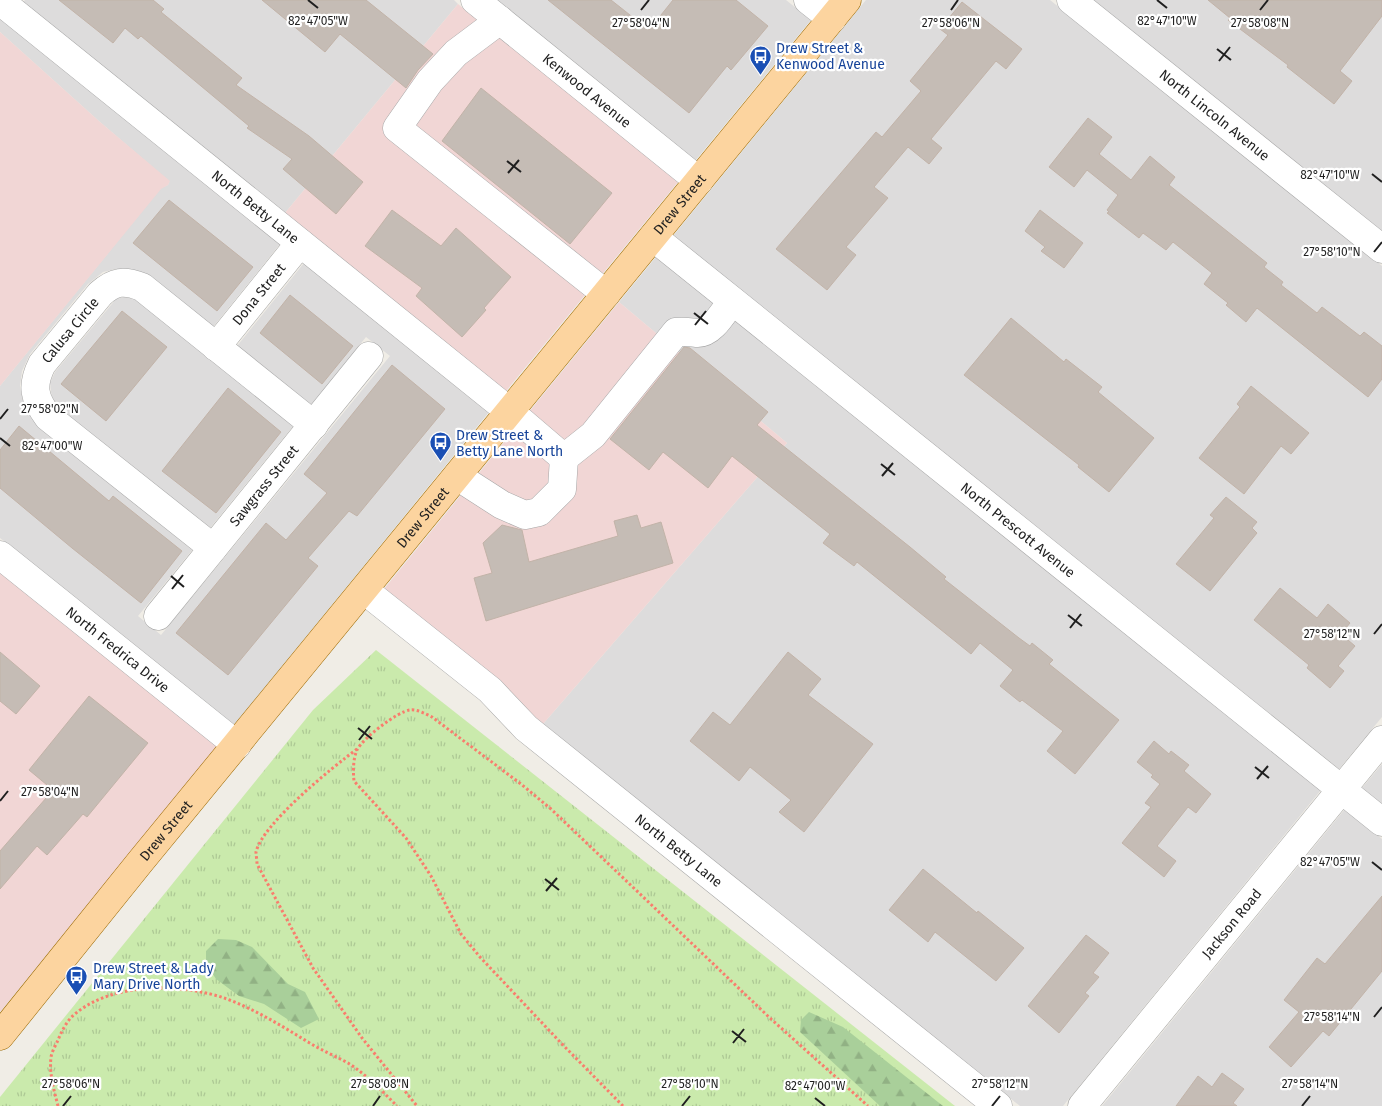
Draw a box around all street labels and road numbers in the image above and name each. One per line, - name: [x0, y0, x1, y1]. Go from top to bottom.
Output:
- street label: Kenwood Avenue: [539, 50, 635, 131]
- street label: North Lincoln Avenue: [1156, 66, 1273, 164]
- street label: North Betty Lane: [208, 166, 303, 247]
- street label: Drew Street: [650, 170, 710, 238]
- street label: Dona Street: [229, 259, 289, 329]
- street label: Calusa Circle: [38, 294, 102, 366]
- street label: Sawgrass Street: [226, 441, 302, 530]
- street label: North Prescott Avenue: [957, 479, 1079, 581]
- street label: Drew Street: [393, 483, 453, 551]
- street label: North Fredrica Drive: [63, 603, 173, 696]
- street label: Drew Street: [136, 796, 196, 864]
- street label: North Betty Lane: [632, 810, 726, 891]
- street label: Jackson Road: [1198, 885, 1265, 962]

